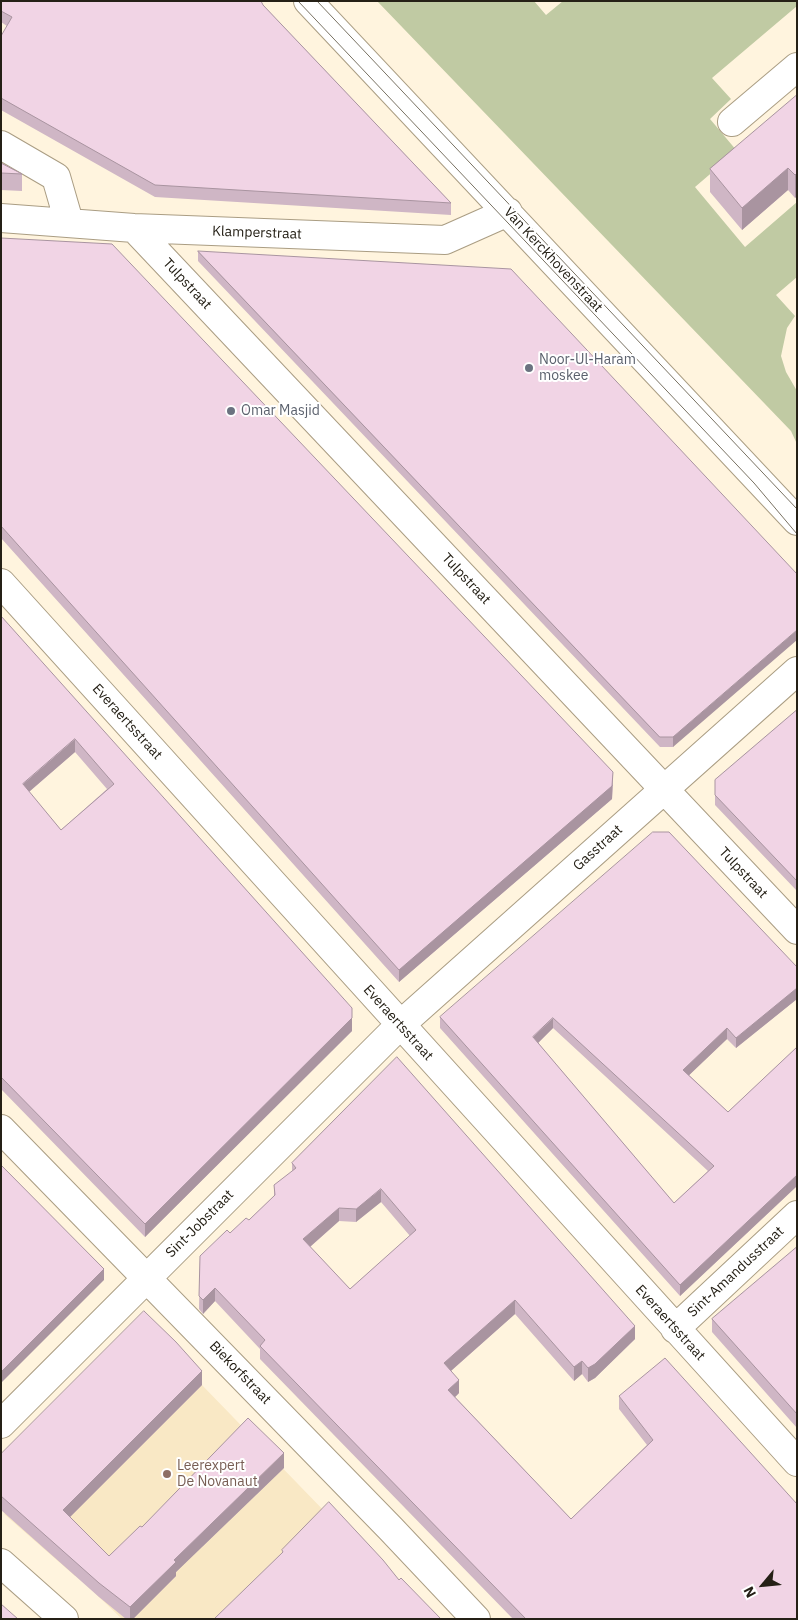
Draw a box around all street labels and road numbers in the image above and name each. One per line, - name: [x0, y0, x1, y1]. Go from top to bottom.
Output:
- street label: Van Kerckhovenstraat: [500, 204, 606, 316]
- street label: Klamperstraat: [212, 223, 302, 243]
- street label: Tulpstraat: [159, 255, 215, 313]
- street label: Tulpstraat: [438, 550, 494, 608]
- street label: Everaertsstraat: [89, 681, 165, 763]
- street label: Gasstraat: [570, 822, 626, 874]
- street label: Tulpstraat: [715, 844, 771, 902]
- street label: Everaertsstraat: [360, 982, 436, 1064]
- street label: Sint-Jobstraat: [163, 1187, 237, 1261]
- street label: Sint-Amandusstraat: [684, 1223, 788, 1321]
- street label: Everaertsstraat: [632, 1282, 708, 1364]
- street label: Biekorfstraat: [206, 1338, 274, 1408]

